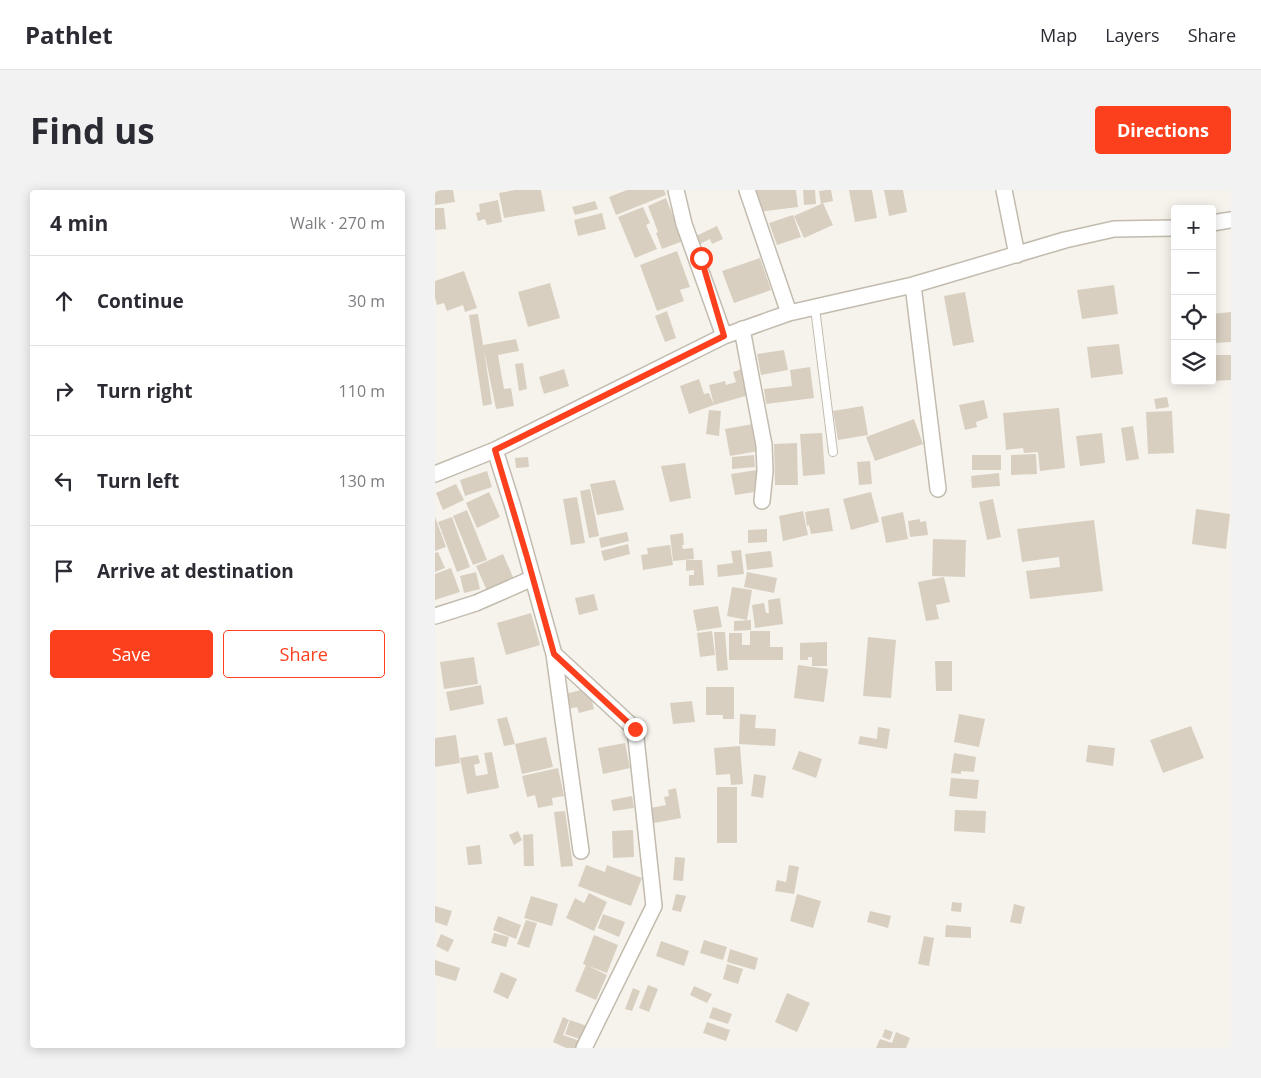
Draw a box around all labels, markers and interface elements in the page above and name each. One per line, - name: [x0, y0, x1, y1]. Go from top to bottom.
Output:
- text: Pathlet: [25, 18, 113, 51]
- text: Map: [1040, 23, 1077, 47]
- text: Layers: [1105, 23, 1160, 47]
- text: Share: [1188, 23, 1236, 47]
- button: Directions: [1095, 106, 1231, 154]
- text: Find us: [30, 107, 155, 154]
- map controls: [1171, 205, 1216, 385]
- button: +: [1171, 205, 1216, 250]
- text: 4 min: [50, 209, 108, 237]
- text: Walk · 270 m: [290, 212, 385, 234]
- route start: [690, 247, 713, 270]
- button: −: [1171, 250, 1216, 295]
- icon: ahead: [50, 287, 78, 315]
- text: Continue: [97, 288, 184, 314]
- text: 30 m: [348, 290, 385, 312]
- button: locate: [1171, 295, 1216, 340]
- button: layers: [1171, 340, 1216, 385]
- icon: right: [50, 377, 78, 405]
- text: Turn right: [97, 378, 192, 404]
- text: 110 m: [339, 380, 385, 402]
- icon: left: [50, 467, 78, 495]
- text: Turn left: [97, 468, 179, 494]
- text: 130 m: [339, 470, 385, 492]
- icon: arrive: [50, 557, 78, 585]
- text: Arrive at destination: [97, 558, 294, 584]
- button: Save: [50, 630, 213, 678]
- button: Share: [223, 630, 385, 678]
- route end: [624, 718, 647, 741]

